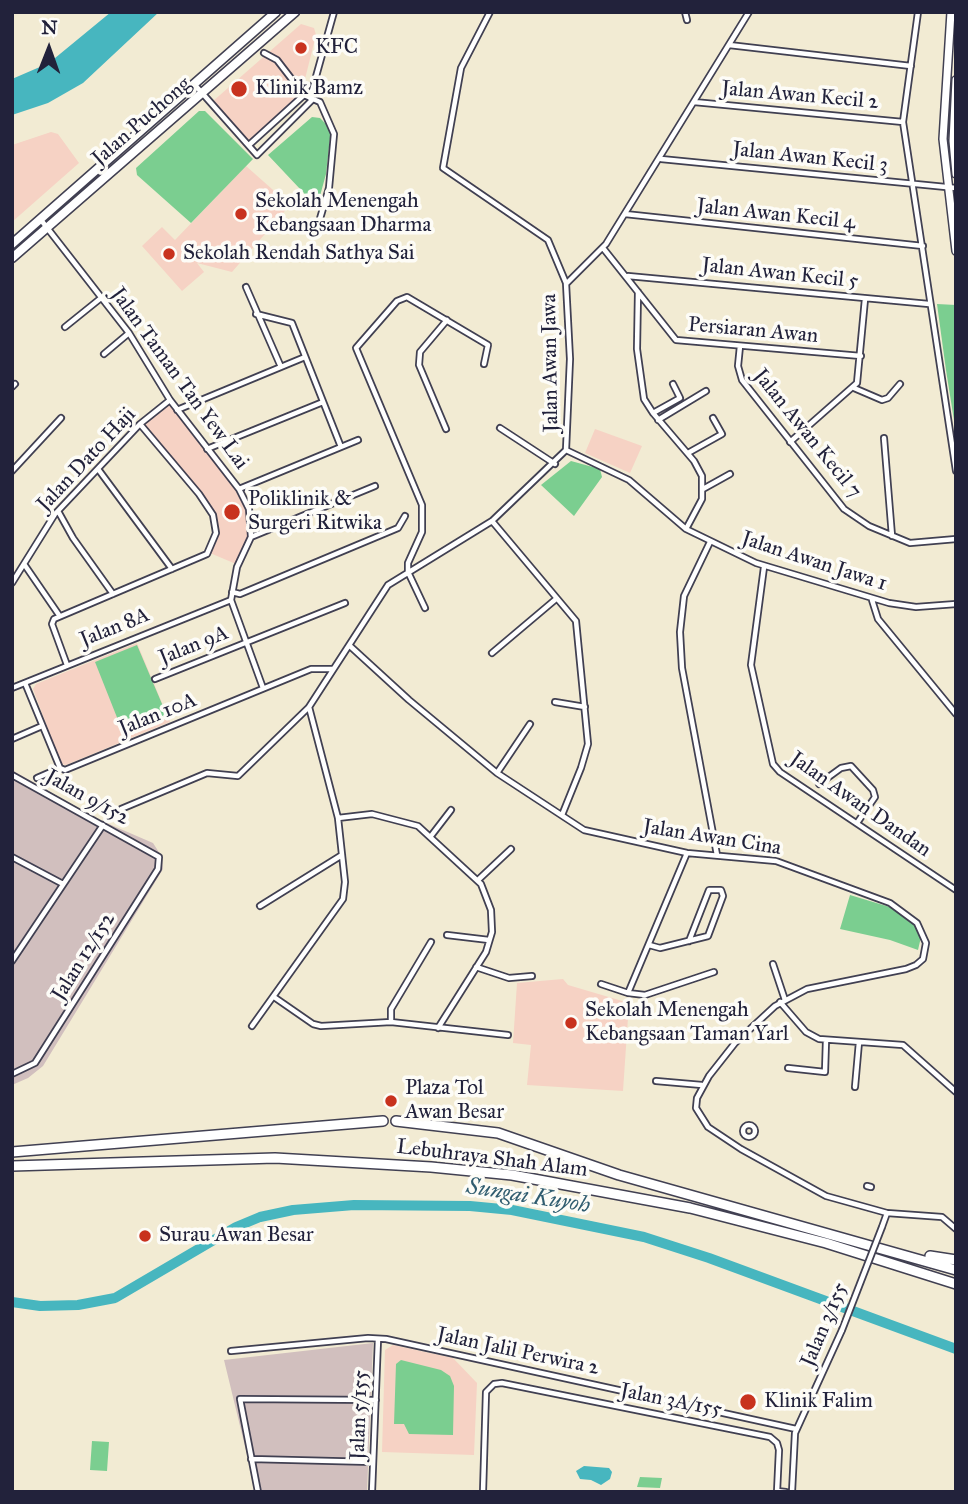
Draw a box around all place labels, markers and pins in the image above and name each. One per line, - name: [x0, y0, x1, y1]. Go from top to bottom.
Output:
- place label: KFC: [315, 35, 358, 61]
- marker: KFC: [293, 40, 309, 56]
- place label: Klinik Bamz: [255, 76, 363, 102]
- marker: Klinik Bamz: [229, 79, 249, 99]
- place label: Sekolah Menengah Kebangsaan Dharma: [255, 189, 431, 239]
- marker: Sekolah Menengah Kebangsaan Dharma: [233, 206, 249, 222]
- place label: Sekolah Rendah Sathya Sai: [183, 241, 415, 267]
- marker: Sekolah Rendah Sathya Sai: [161, 246, 177, 262]
- place label: Poliklinik & Surgeri Ritwika: [248, 487, 382, 537]
- marker: Poliklinik & Surgeri Ritwika: [222, 502, 242, 522]
- place label: Sekolah Menengah Kebangsaan Taman Yarl: [585, 998, 789, 1048]
- marker: Sekolah Menengah Kebangsaan Taman Yarl: [563, 1015, 579, 1031]
- place label: Plaza Tol Awan Besar: [405, 1076, 504, 1126]
- marker: Plaza Tol Awan Besar: [383, 1093, 399, 1109]
- place label: Surau Awan Besar: [159, 1223, 314, 1249]
- marker: Surau Awan Besar: [137, 1228, 153, 1244]
- place label: Klinik Falim: [764, 1389, 873, 1415]
- marker: Klinik Falim: [738, 1392, 758, 1412]

